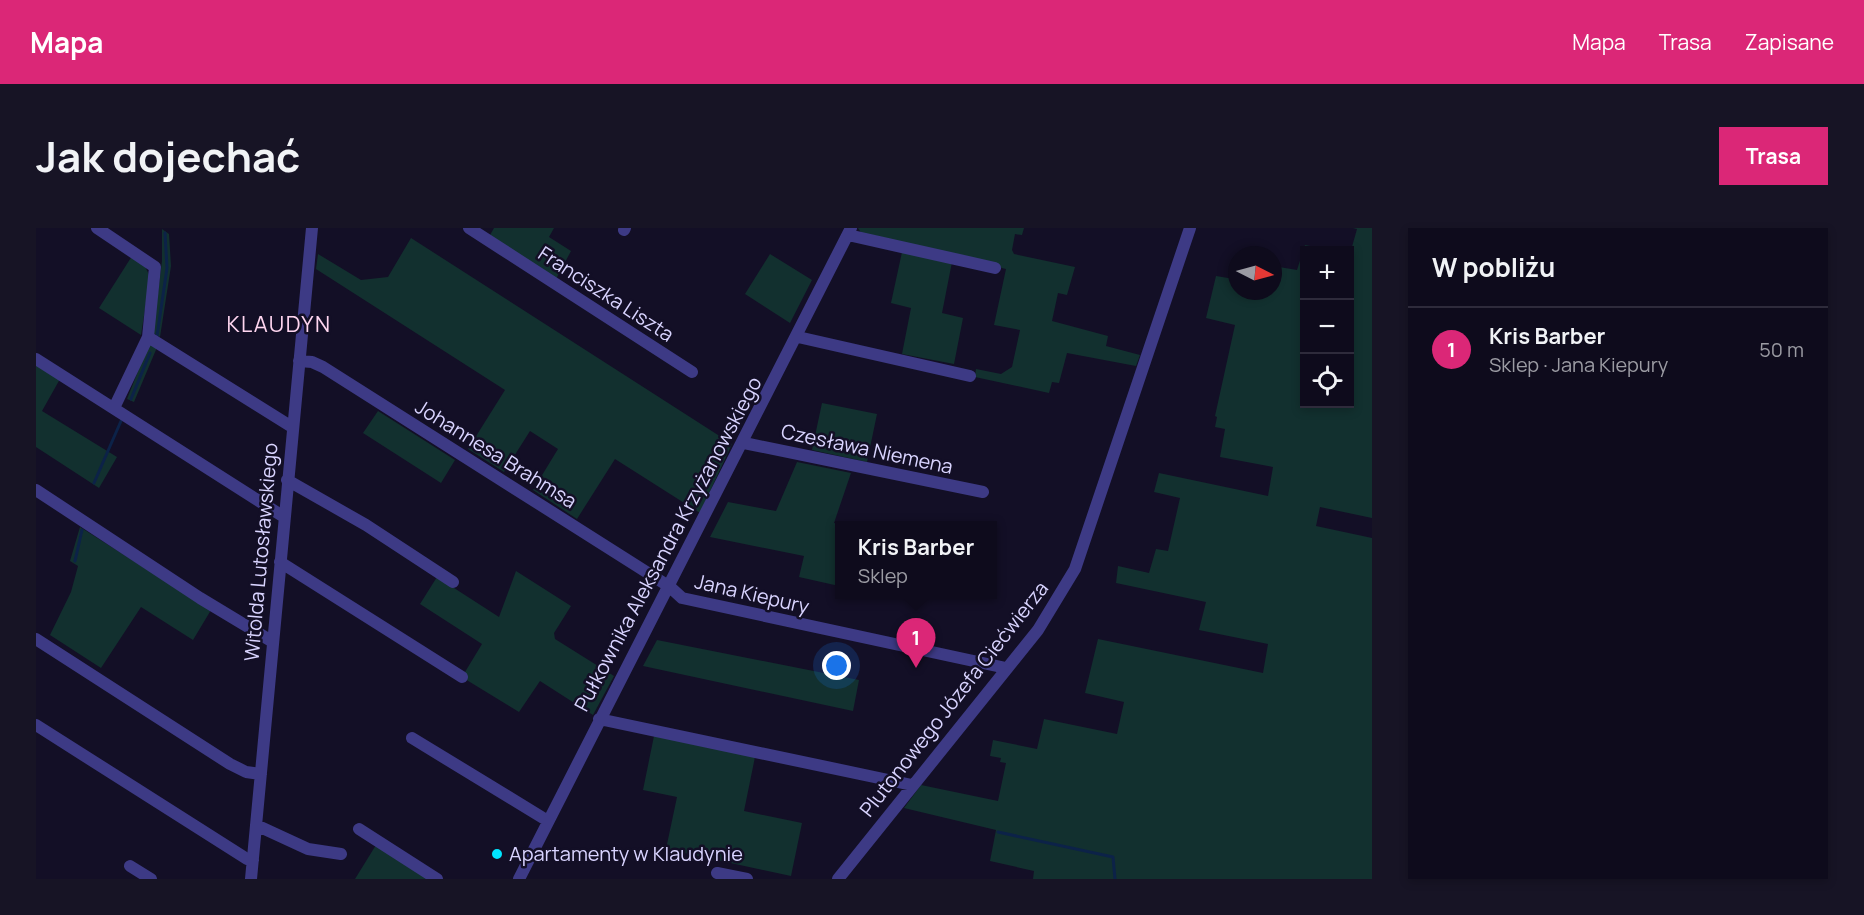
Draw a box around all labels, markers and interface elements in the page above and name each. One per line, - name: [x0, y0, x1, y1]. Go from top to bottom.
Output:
- text: Mapa: [30, 23, 103, 61]
- text: Mapa: [1572, 28, 1626, 56]
- text: Trasa: [1659, 28, 1712, 56]
- text: Zapisane: [1745, 28, 1834, 56]
- text: Jak dojechać: [36, 127, 300, 185]
- button: Trasa: [1719, 127, 1828, 185]
- street label: Franciszka Liszta: [533, 240, 679, 348]
- north arrow: [1228, 246, 1282, 300]
- map controls: [1300, 246, 1354, 408]
- button: +: [1300, 246, 1354, 300]
- text: W pobliżu: [1432, 249, 1555, 285]
- button: −: [1300, 300, 1354, 354]
- district label: KLAUDYN: [226, 309, 332, 339]
- text: Kris Barber: [1489, 321, 1605, 351]
- text: 1: [1447, 336, 1456, 363]
- text: 50 m: [1759, 336, 1804, 363]
- text: Sklep · Jana Kiepury: [1489, 351, 1668, 378]
- button: locate: [1300, 354, 1354, 408]
- street label: Pułkownika Aleksandra Krzyżanowskiego: [568, 372, 768, 716]
- street label: Johannesa Brahmsa: [410, 393, 582, 514]
- street label: Czesława Niemena: [779, 417, 956, 480]
- street label: Witolda Lutosławskiego: [238, 441, 284, 662]
- popup: [835, 521, 997, 599]
- text: Kris Barber: [858, 532, 974, 562]
- text: Sklep: [858, 562, 908, 589]
- street label: Jana Kiepury: [692, 567, 812, 620]
- street label: Plutonowego Józefa Ciećwierza: [853, 576, 1054, 822]
- pin: 1: [896, 618, 936, 668]
- your location: [822, 651, 851, 680]
- place label: Apartamenty w Klaudynie: [509, 840, 743, 867]
- marker: Apartamenty w Klaudynie: [490, 847, 504, 861]

